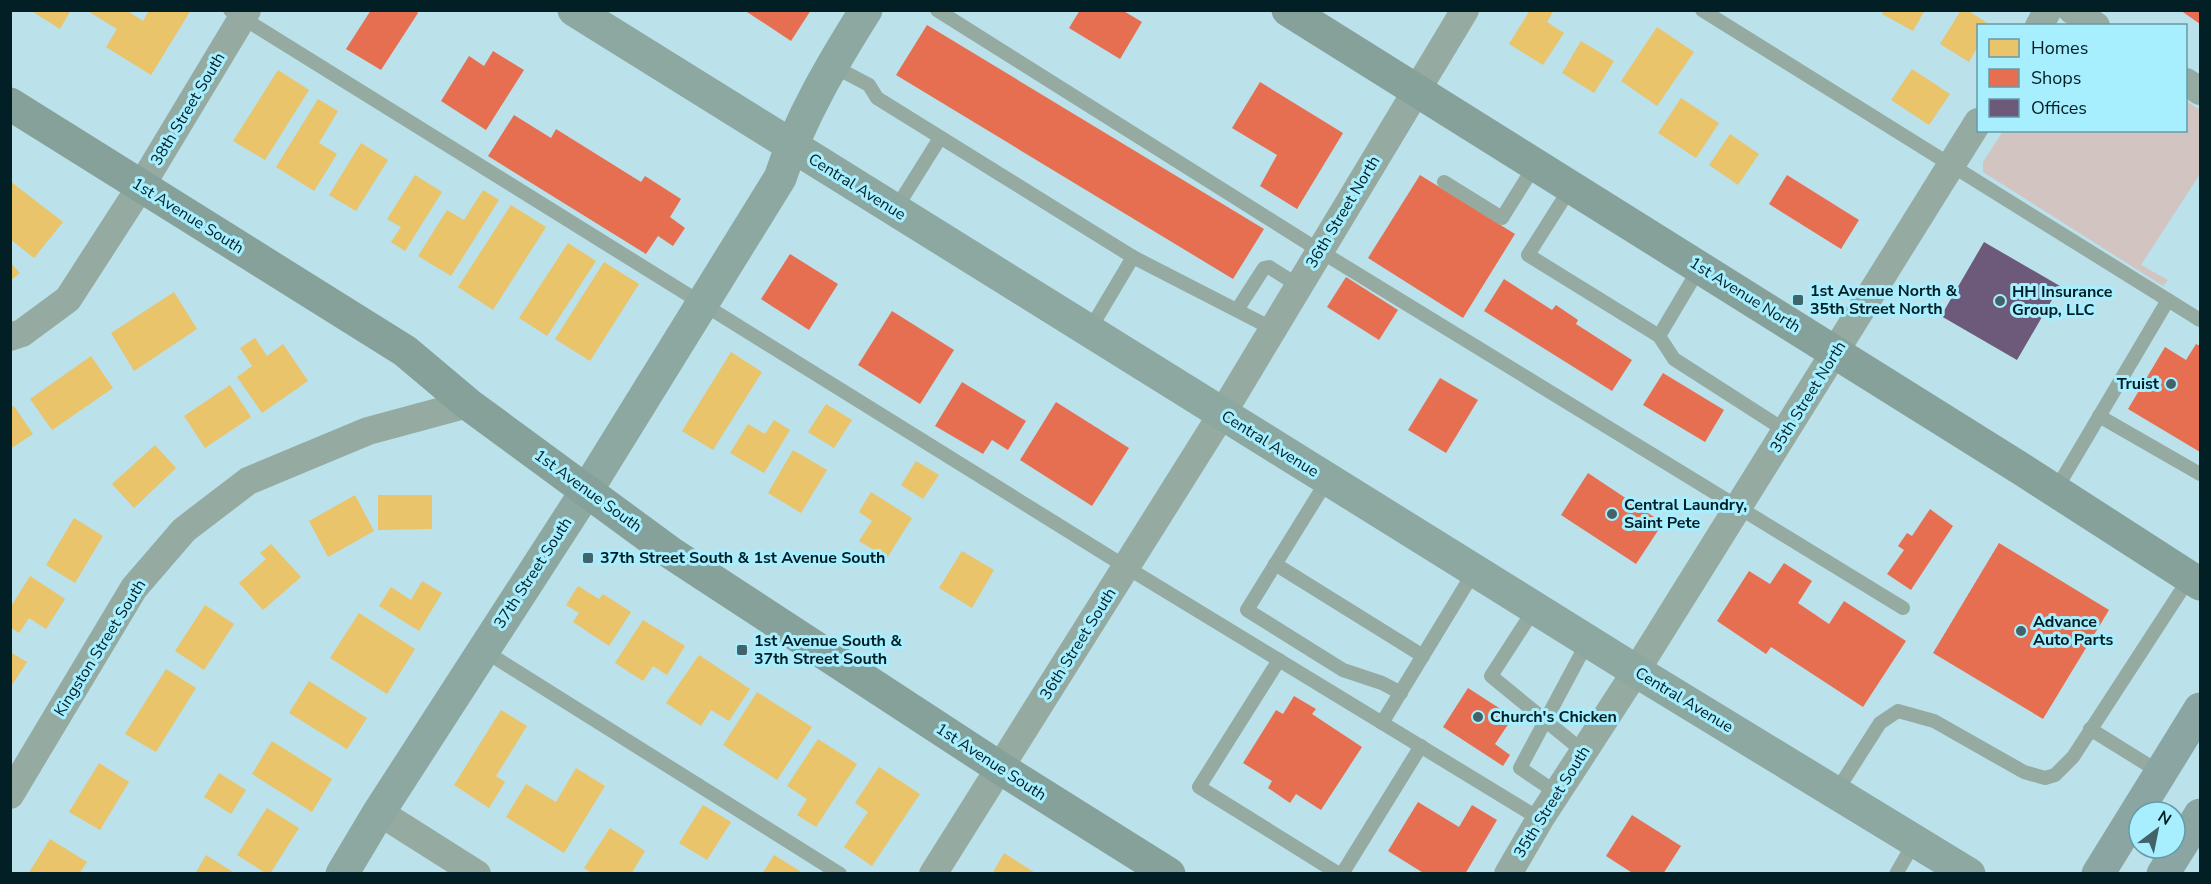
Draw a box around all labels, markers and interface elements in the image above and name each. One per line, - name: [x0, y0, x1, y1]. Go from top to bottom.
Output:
- legend: [1977, 24, 2187, 132]
- text: Homes: [2031, 36, 2088, 60]
- street label: 38th Street South: [146, 48, 230, 170]
- text: Shops: [2031, 66, 2081, 90]
- text: Offices: [2031, 96, 2087, 120]
- street label: Central Avenue: [804, 148, 910, 226]
- street label: 36th Street North: [1301, 152, 1385, 272]
- street label: 1st Avenue South: [128, 173, 248, 259]
- street label: 1st Avenue North: [1685, 252, 1805, 338]
- place label: 1st Avenue North & 35th Street North: [1810, 280, 1958, 320]
- place label: HH Insurance Group, LLC: [2012, 281, 2113, 321]
- marker: 1st Avenue North & 35th Street North: [1791, 293, 1805, 307]
- marker: HH Insurance Group, LLC: [1993, 294, 2007, 308]
- street label: 35th Street North: [1765, 337, 1851, 457]
- place label: Truist: [2117, 373, 2160, 395]
- marker: Truist: [2164, 377, 2178, 391]
- street label: Central Avenue: [1217, 405, 1323, 483]
- street label: 1st Avenue South: [530, 445, 646, 537]
- place label: Central Laundry, Saint Pete: [1624, 494, 1747, 534]
- marker: Central Laundry, Saint Pete: [1605, 507, 1619, 521]
- street label: 37th Street South: [489, 513, 577, 633]
- place label: 37th Street South & 1st Avenue South: [600, 547, 885, 569]
- marker: 37th Street South & 1st Avenue South: [581, 551, 595, 565]
- street label: Kingston Street South: [49, 575, 151, 721]
- street label: 36th Street South: [1035, 584, 1121, 704]
- place label: Advance Auto Parts: [2033, 611, 2113, 651]
- marker: Advance Auto Parts: [2014, 624, 2028, 638]
- place label: 1st Avenue South & 37th Street South: [754, 630, 902, 670]
- marker: 1st Avenue South & 37th Street South: [735, 643, 749, 657]
- street label: Central Avenue: [1631, 662, 1737, 738]
- place label: Church's Chicken: [1490, 706, 1617, 728]
- marker: Church's Chicken: [1471, 710, 1485, 724]
- street label: 1st Avenue South: [931, 718, 1051, 806]
- street label: 35th Street South: [1509, 742, 1595, 862]
- north arrow: [2127, 800, 2187, 860]
- text: N: [2154, 806, 2175, 831]

